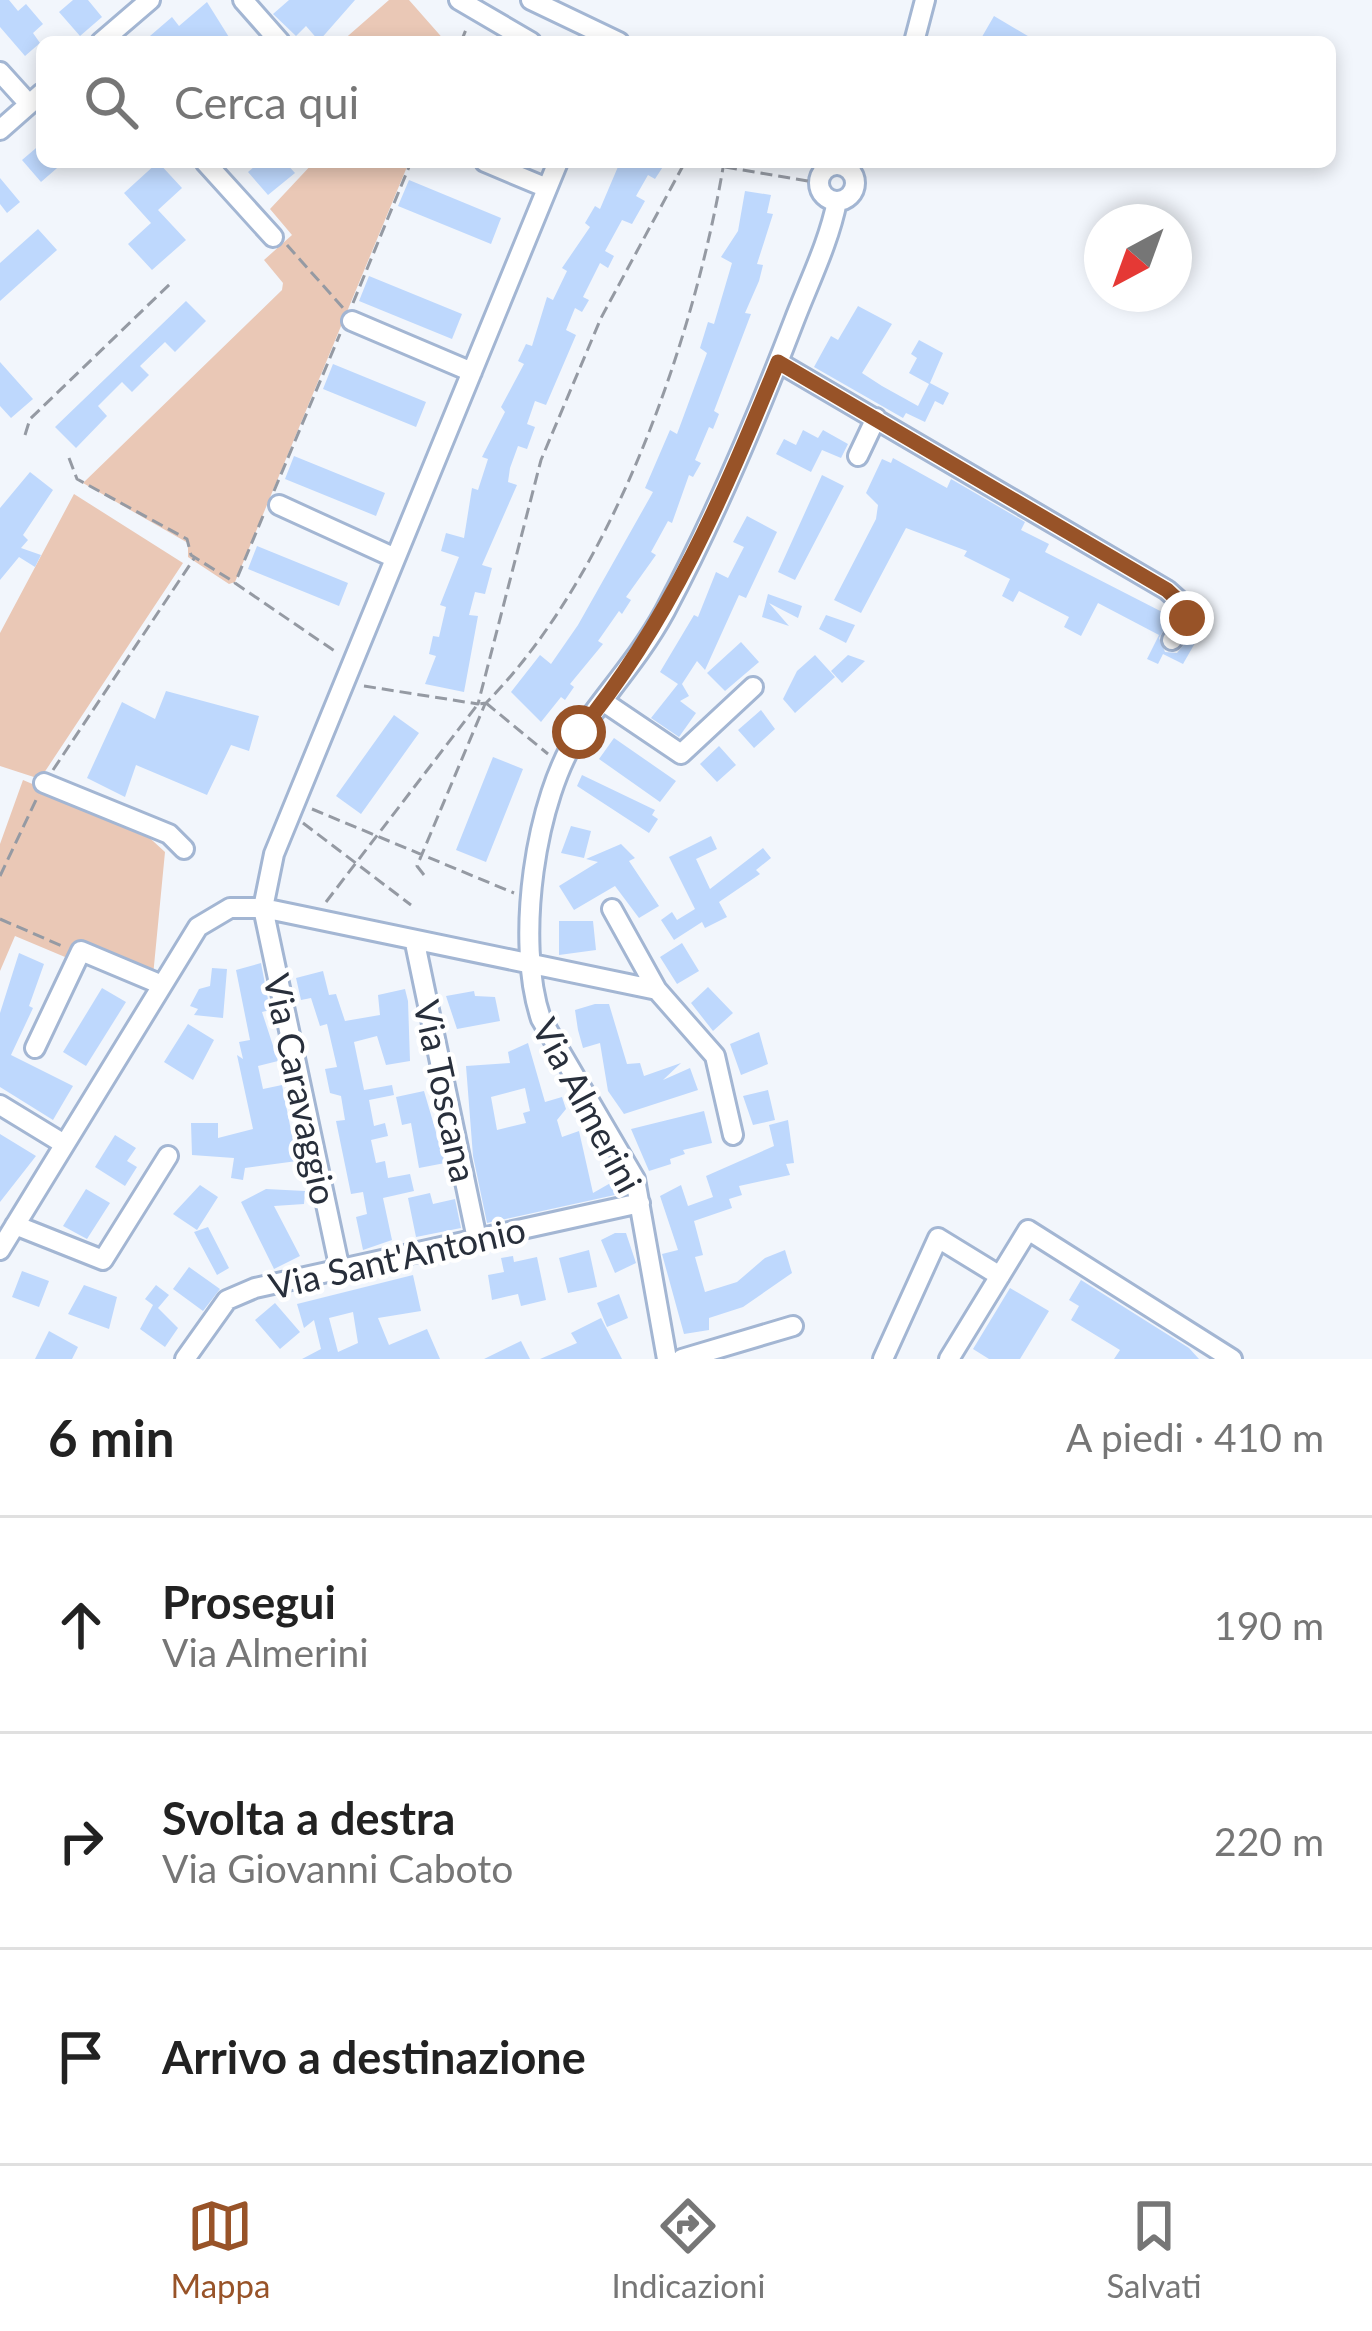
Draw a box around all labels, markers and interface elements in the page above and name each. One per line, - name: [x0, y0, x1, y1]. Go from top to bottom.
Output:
- search box: [36, 36, 1336, 168]
- icon: search: [78, 69, 144, 135]
- text: Cerca qui: [174, 75, 359, 129]
- north arrow: [1084, 204, 1192, 312]
- route end: [1160, 591, 1214, 645]
- route start: [552, 705, 606, 759]
- street label: Via Caravaggio: [255, 970, 347, 1208]
- street label: Via Toscana: [405, 996, 487, 1186]
- street label: Via Almerini: [524, 1010, 652, 1200]
- street label: Via Sant'Antonio: [264, 1206, 530, 1308]
- text: 6 min: [48, 1407, 174, 1468]
- text: A piedi · 410 m: [1066, 1414, 1324, 1460]
- text: Prosegui: [162, 1575, 336, 1629]
- icon: ahead: [48, 1592, 114, 1658]
- text: 190 m: [1214, 1602, 1324, 1648]
- text: Via Almerini: [162, 1629, 369, 1675]
- text: Svolta a destra: [162, 1791, 455, 1845]
- icon: right: [48, 1808, 114, 1874]
- text: 220 m: [1214, 1818, 1324, 1864]
- text: Via Giovanni Caboto: [162, 1845, 513, 1891]
- icon: arrive: [48, 2024, 114, 2090]
- text: Arrivo a destinazione: [162, 2030, 586, 2084]
- tab: Mappa: [171, 2193, 270, 2305]
- tab: Indicazioni: [612, 2193, 765, 2305]
- tab: Salvati: [1106, 2193, 1201, 2305]

